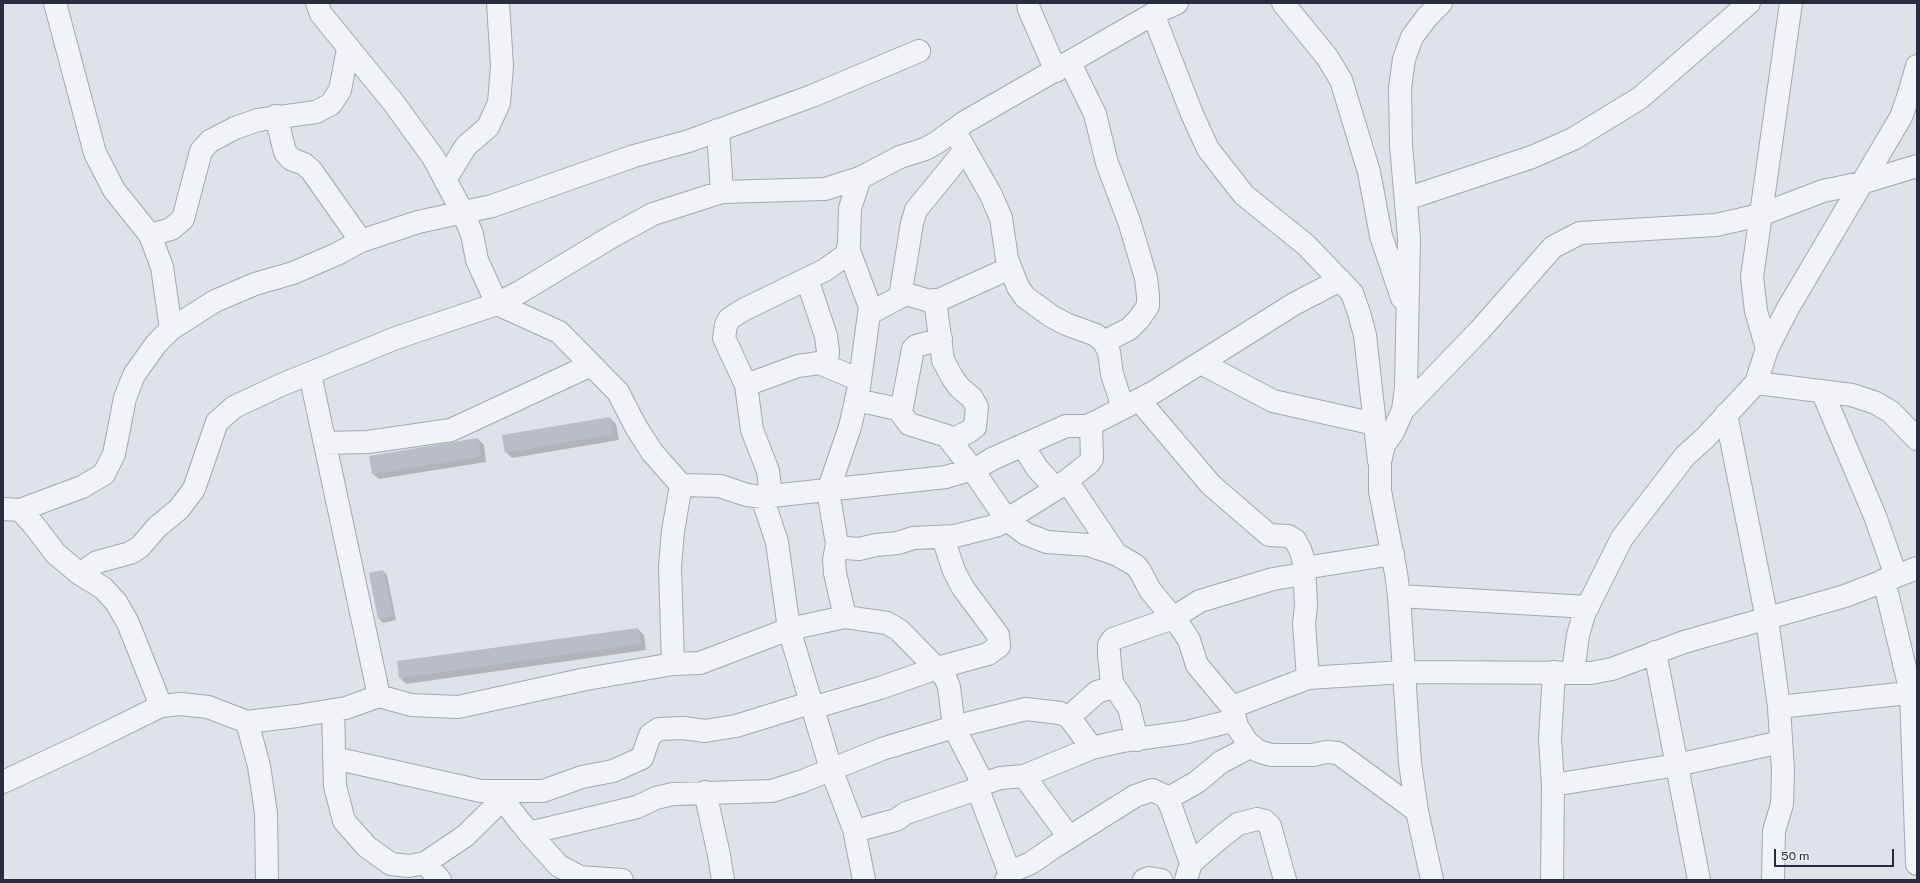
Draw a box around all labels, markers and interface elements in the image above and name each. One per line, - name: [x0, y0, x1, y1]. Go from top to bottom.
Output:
- scale bar: [1776, 841, 1896, 867]
- text: 50 m: [1781, 849, 1809, 863]

